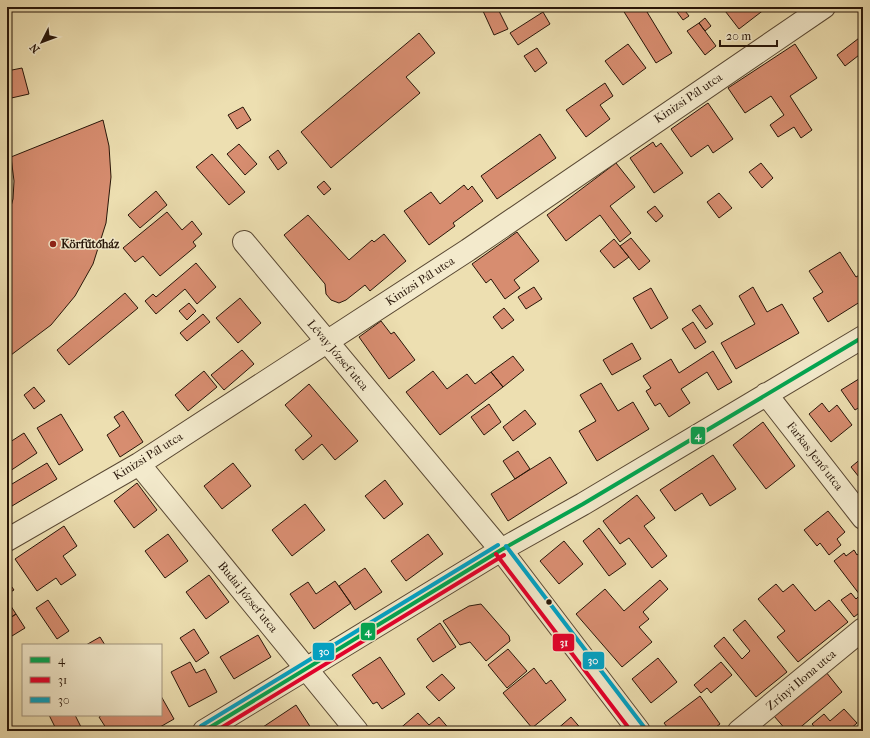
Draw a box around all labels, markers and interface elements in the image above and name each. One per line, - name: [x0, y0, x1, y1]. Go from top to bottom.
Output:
- north arrow: [22, 22, 62, 62]
- scale bar: [720, 22, 777, 48]
- text: 20 m: [726, 29, 751, 43]
- text: N: [27, 40, 43, 56]
- street label: Kinizsi Pál utca: [651, 70, 725, 126]
- place label: Körfűtőház: [61, 237, 120, 251]
- marker: Körfűtőház: [48, 239, 58, 249]
- street label: Kinizsi Pál utca: [383, 253, 457, 308]
- street label: Lévay József utca: [304, 317, 372, 393]
- street label: Farkas Jenő utca: [784, 419, 846, 493]
- line badge: 4: [690, 426, 706, 445]
- street label: Kinizsi Pál utca: [111, 429, 186, 483]
- text: 4: [694, 429, 702, 442]
- street label: Budai József utca: [215, 559, 281, 636]
- unlabelled marker: [544, 597, 554, 607]
- line badge: 4: [360, 622, 376, 641]
- text: 4: [364, 625, 372, 638]
- line badge: 31: [552, 633, 575, 652]
- text: 31: [560, 636, 568, 649]
- line badge: 30: [312, 642, 335, 661]
- legend: [22, 644, 162, 716]
- text: 30: [319, 645, 329, 658]
- street label: Zrínyi Ilona utca: [763, 646, 839, 713]
- line badge: 30: [582, 651, 605, 670]
- text: 4: [58, 653, 66, 667]
- text: 30: [588, 654, 598, 667]
- text: 31: [58, 673, 67, 687]
- text: 30: [58, 693, 70, 707]

